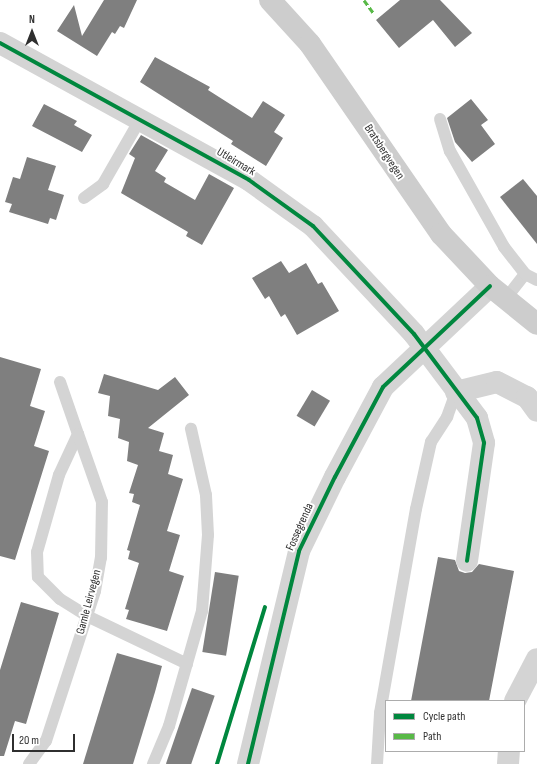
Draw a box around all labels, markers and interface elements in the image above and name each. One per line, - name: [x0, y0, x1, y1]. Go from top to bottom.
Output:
- north arrow: [12, 12, 52, 52]
- text: N: [29, 13, 35, 26]
- street label: Bratsbergvegen: [361, 122, 407, 182]
- street label: Utleirmark: [214, 145, 258, 179]
- street label: Fossegrenda: [283, 501, 317, 553]
- street label: Gamle Leirvegen: [73, 568, 105, 636]
- legend: [385, 700, 525, 752]
- text: Cycle path: [423, 709, 465, 724]
- scale bar: [14, 726, 77, 752]
- text: Path: [423, 729, 441, 744]
- text: 20 m: [19, 733, 39, 748]

